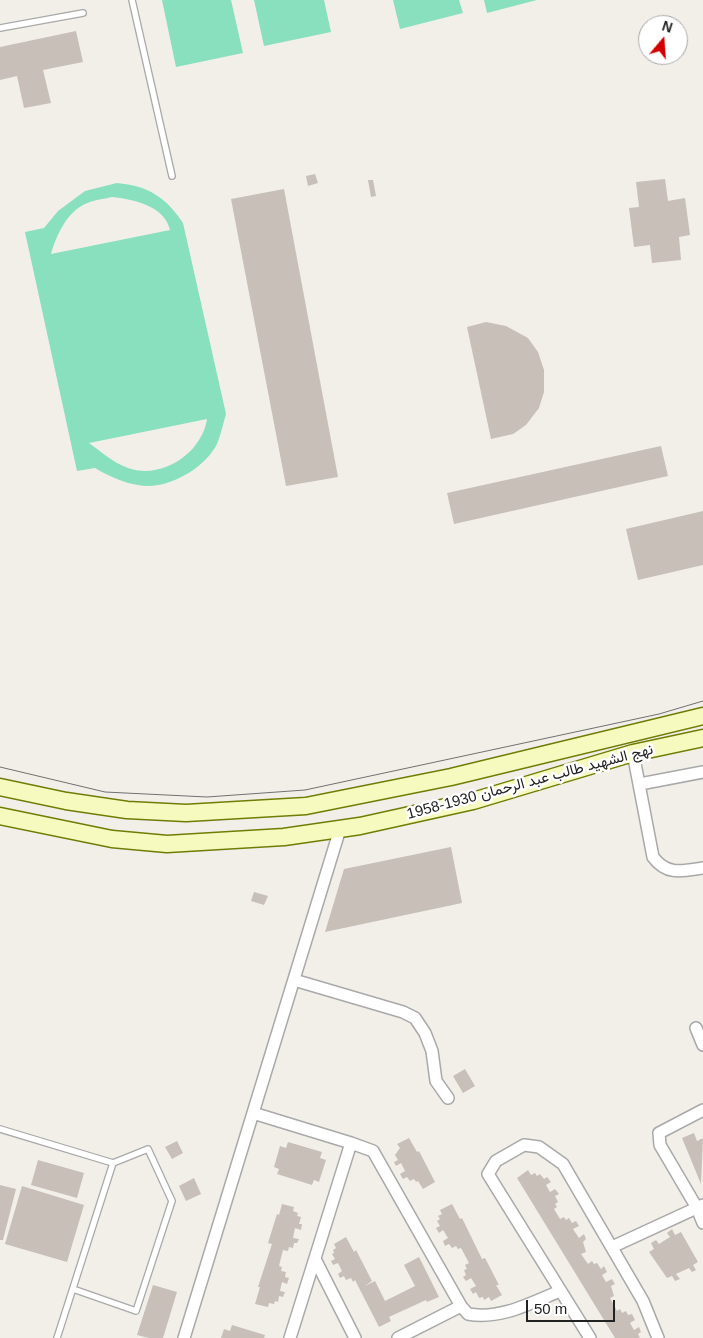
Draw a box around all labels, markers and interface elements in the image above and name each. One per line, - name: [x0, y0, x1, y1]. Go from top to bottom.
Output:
- north arrow: [638, 15, 688, 65]
- text: N: [660, 18, 675, 36]
- street label: نهج الشهيد طالب عبد الرحمان 1930-1958: [405, 740, 655, 824]
- scale bar: [528, 1290, 617, 1322]
- text: 50 m: [534, 1300, 567, 1317]

